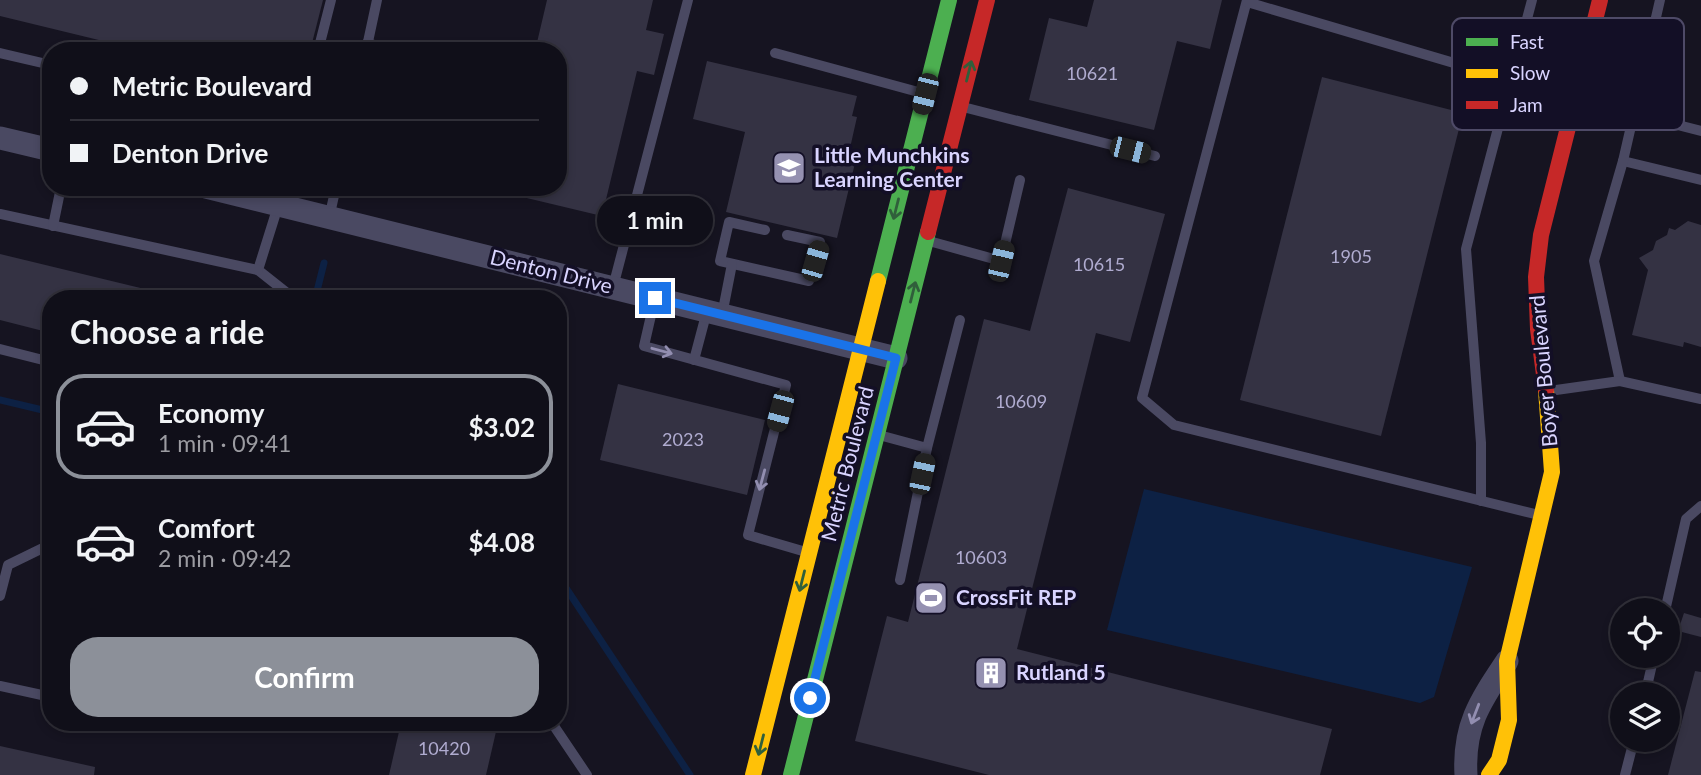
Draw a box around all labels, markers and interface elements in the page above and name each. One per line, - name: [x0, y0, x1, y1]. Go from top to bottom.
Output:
- legend: [1452, 18, 1684, 130]
- text: Fast: [1510, 30, 1544, 53]
- one-way arrow: [963, 61, 976, 83]
- text: Slow: [1510, 61, 1550, 84]
- house number: 10621: [1066, 62, 1118, 84]
- text: Metric Boulevard: [112, 70, 312, 102]
- car: [910, 71, 941, 117]
- text: Jam: [1510, 93, 1543, 116]
- car: [1108, 135, 1153, 165]
- text: Denton Drive: [112, 137, 269, 169]
- place label: Little Munchkins Learning Center: [814, 142, 969, 191]
- school or university icon: Little Munchkins Learning Center: [770, 149, 808, 187]
- callout: 1 min: [597, 196, 713, 246]
- one-way arrow: [889, 197, 902, 220]
- text: 1 min: [626, 206, 684, 234]
- car: [800, 238, 831, 284]
- car: [987, 238, 1016, 284]
- street label: Denton Drive: [488, 243, 615, 298]
- house number: 1905: [1330, 245, 1372, 267]
- house number: 10615: [1073, 253, 1125, 275]
- one-way arrow: [907, 281, 920, 304]
- route end: [639, 282, 671, 314]
- street label: Boyer Boulevard: [1523, 294, 1562, 448]
- text: Choose a ride: [70, 312, 264, 351]
- one-way arrow: [651, 346, 673, 359]
- street label: Metric Boulevard: [815, 384, 878, 544]
- car: [765, 388, 796, 434]
- house number: 10609: [995, 390, 1047, 412]
- icon: car: [74, 395, 137, 458]
- text: Economy: [158, 397, 264, 429]
- text: $3.02: [469, 411, 535, 443]
- house number: 2023: [662, 428, 704, 450]
- text: 1 min · 09:41: [158, 429, 291, 457]
- car: [908, 451, 937, 497]
- one-way arrow: [755, 468, 768, 491]
- icon: car: [74, 510, 137, 573]
- text: Comfort: [158, 512, 255, 544]
- text: $4.08: [469, 526, 535, 558]
- text: 2 min · 09:42: [158, 544, 291, 572]
- house number: 10603: [955, 546, 1007, 568]
- one-way arrow: [795, 570, 808, 592]
- sports icon: CrossFit REP: [912, 579, 950, 617]
- place label: CrossFit REP: [956, 584, 1076, 609]
- map controls: [1610, 598, 1680, 752]
- button: locate: [1610, 598, 1680, 668]
- button: Confirm: [70, 637, 539, 717]
- building icon: Rutland 5: [972, 654, 1010, 692]
- place label: Rutland 5: [1016, 659, 1106, 684]
- route start: [794, 682, 826, 714]
- button: layers: [1610, 682, 1680, 752]
- one-way arrow: [1468, 703, 1480, 724]
- one-way arrow: [754, 733, 767, 756]
- house number: 10420: [418, 737, 470, 759]

